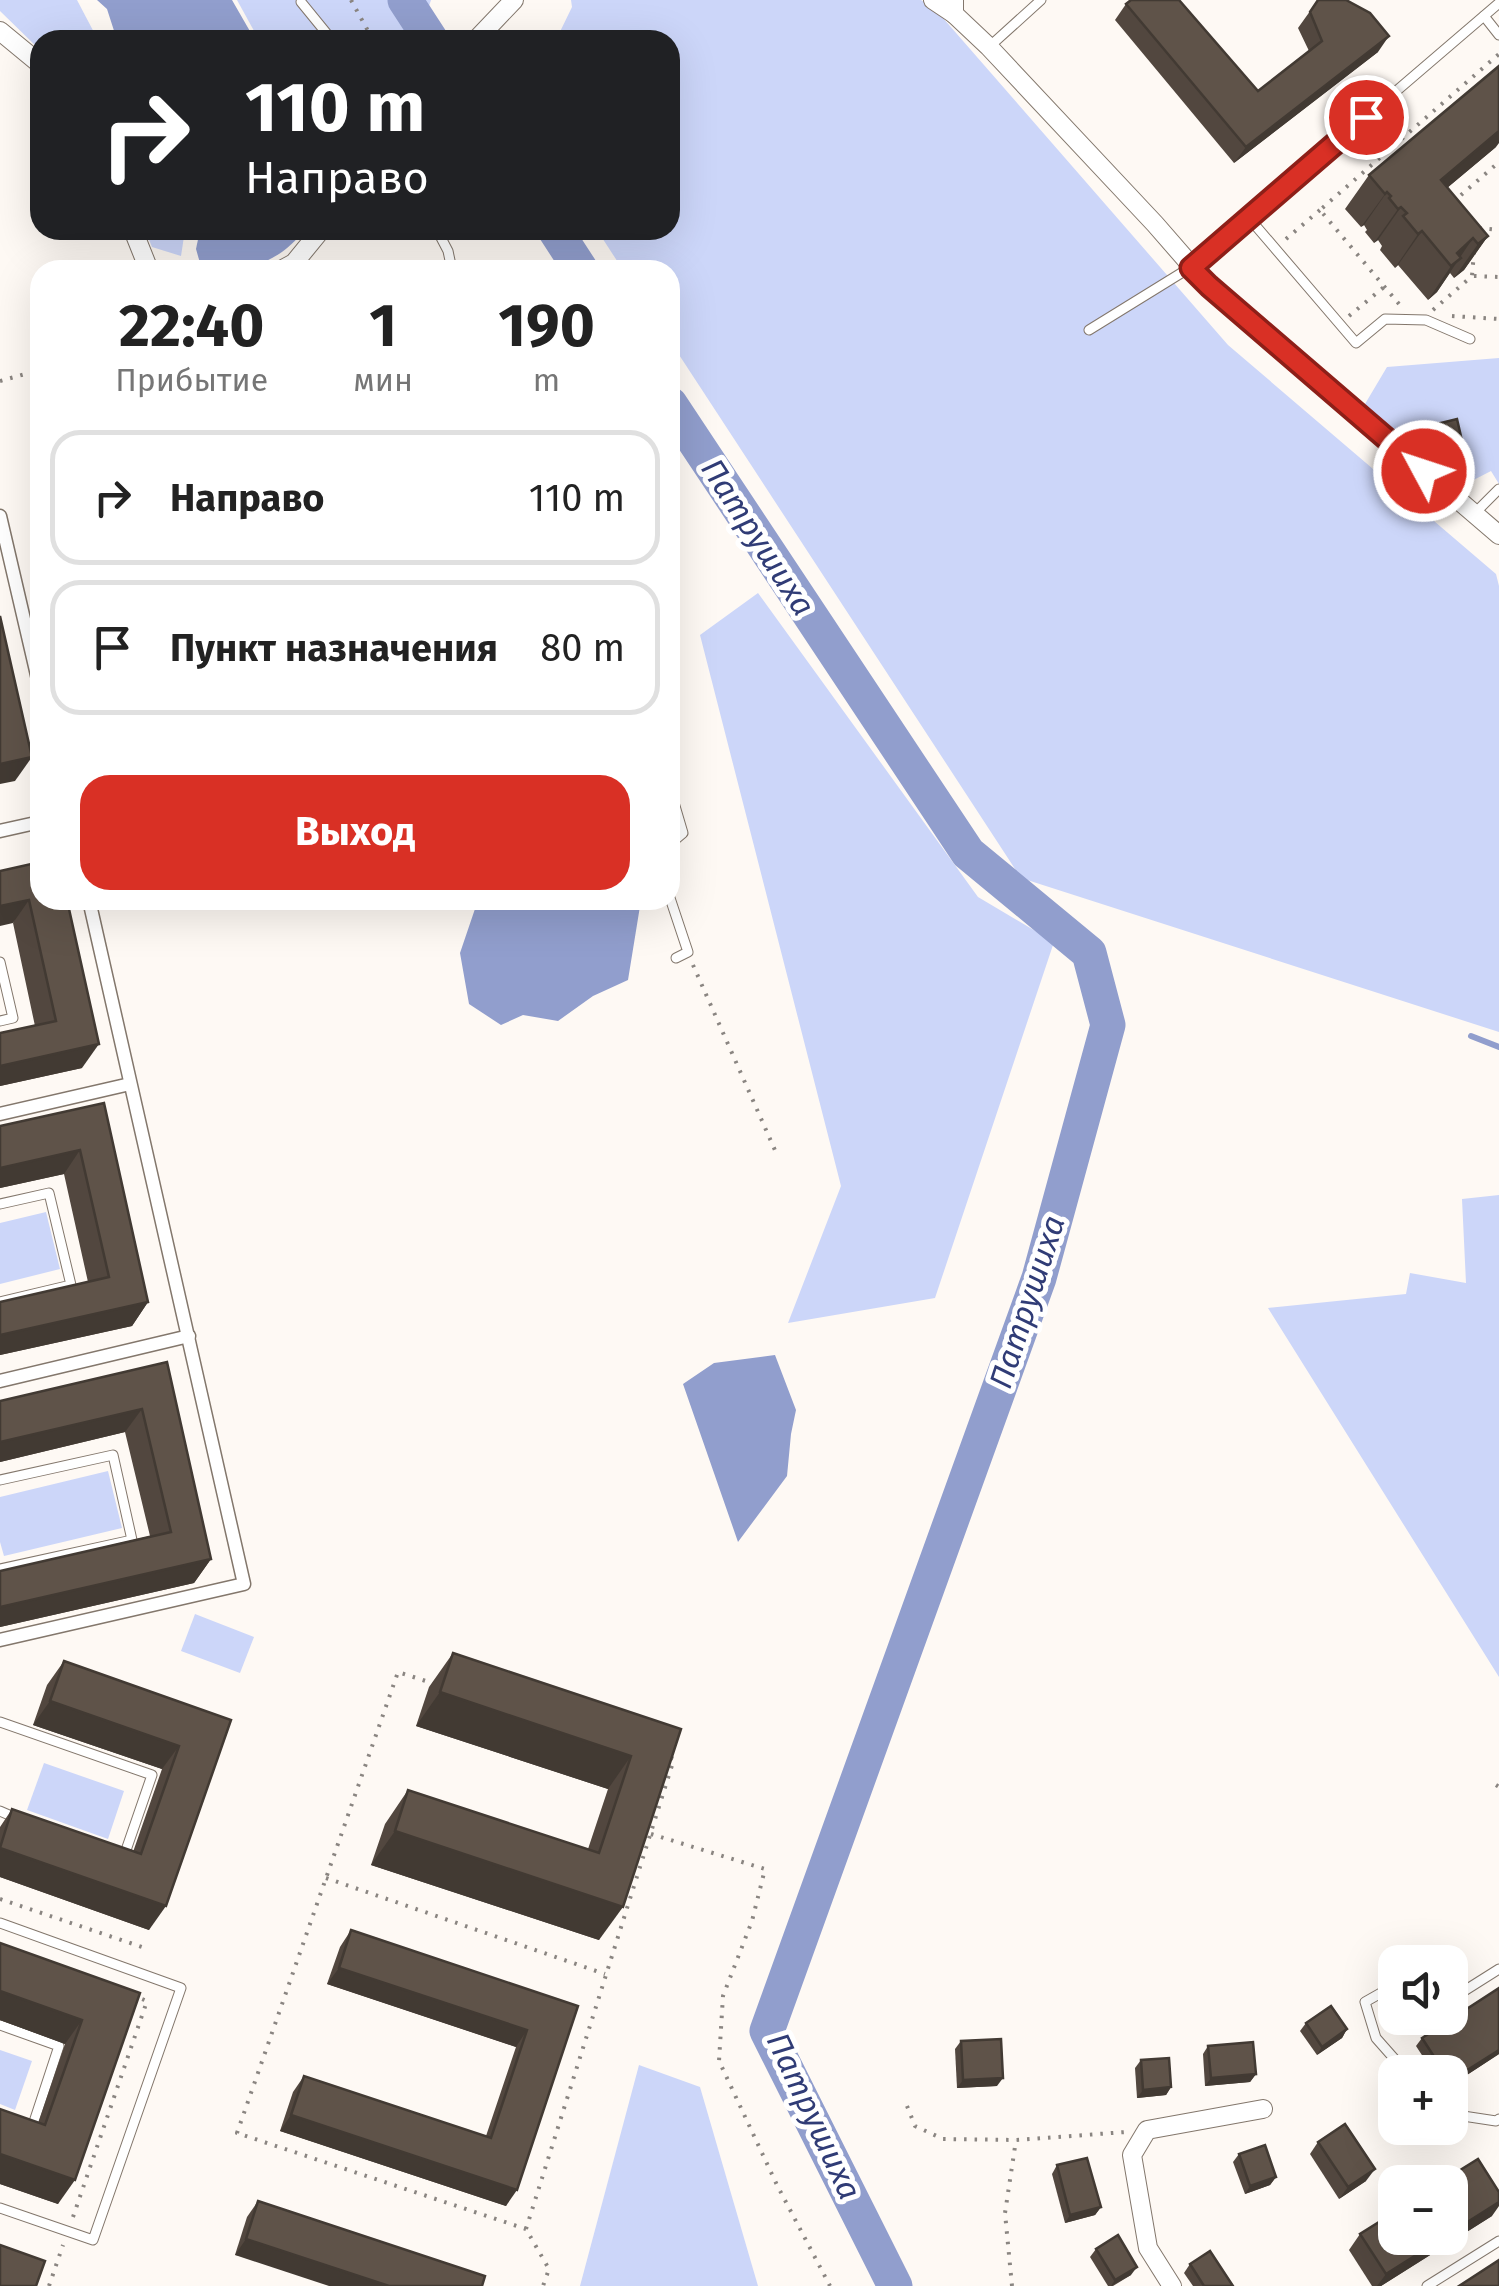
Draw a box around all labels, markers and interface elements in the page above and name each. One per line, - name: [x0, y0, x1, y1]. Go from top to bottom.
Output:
- text: 110 m: [245, 66, 425, 150]
- icon: right: [80, 70, 210, 200]
- pin: [1324, 75, 1409, 160]
- icon: arrive: [1339, 90, 1394, 145]
- text: Направо: [245, 151, 429, 205]
- text: 22:40: [119, 290, 264, 362]
- text: 1: [369, 290, 397, 362]
- text: 190: [498, 290, 595, 362]
- text: Прибытие: [115, 361, 268, 399]
- text: мин: [353, 361, 413, 399]
- text: m: [533, 361, 560, 399]
- position arrow: [1372, 419, 1476, 523]
- water label: Патрушиха: [693, 451, 823, 623]
- icon: right: [85, 470, 140, 525]
- text: Направо: [170, 475, 324, 521]
- text: 110 m: [529, 475, 625, 521]
- icon: arrive: [85, 620, 140, 675]
- text: Пункт назначения: [170, 625, 498, 671]
- text: 80 m: [540, 625, 625, 671]
- button: Выход: [80, 775, 630, 890]
- water label: Патрушиха: [981, 1211, 1073, 1393]
- map controls: [1378, 1945, 1468, 2255]
- button: sound: [1378, 1945, 1468, 2035]
- water label: Патрушиха: [759, 2027, 869, 2205]
- button: +: [1378, 2055, 1468, 2145]
- button: −: [1378, 2165, 1468, 2255]

